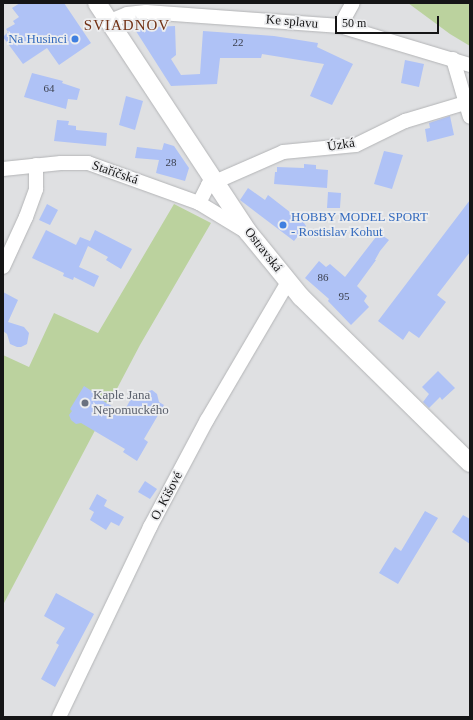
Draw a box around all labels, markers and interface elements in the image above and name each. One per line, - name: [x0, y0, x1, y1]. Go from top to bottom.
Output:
- scale bar: [337, 8, 441, 34]
- street label: Ke splavu: [265, 12, 319, 32]
- text: 50 m: [342, 16, 366, 30]
- district label: SVIADNOV: [84, 17, 170, 35]
- place label: Na Husinci: [8, 31, 67, 47]
- marker: Na Husinci: [70, 34, 80, 44]
- house number: 22: [232, 35, 244, 49]
- house number: 64: [44, 81, 54, 95]
- street label: Úzká: [326, 135, 356, 155]
- house number: 28: [166, 155, 176, 169]
- street label: Staříčská: [90, 158, 140, 188]
- place label: HOBBY MODEL SPORT - Rostislav Kohut: [291, 210, 429, 241]
- marker: HOBBY MODEL SPORT - Rostislav Kohut: [278, 220, 288, 230]
- street label: Ostravská: [241, 225, 285, 275]
- house number: 86: [318, 270, 328, 284]
- house number: 95: [338, 289, 350, 303]
- place label: Kaple Jana Nepomuckého: [93, 388, 169, 419]
- marker: Kaple Jana Nepomuckého: [80, 398, 90, 408]
- street label: O. Kišové: [148, 469, 186, 523]

